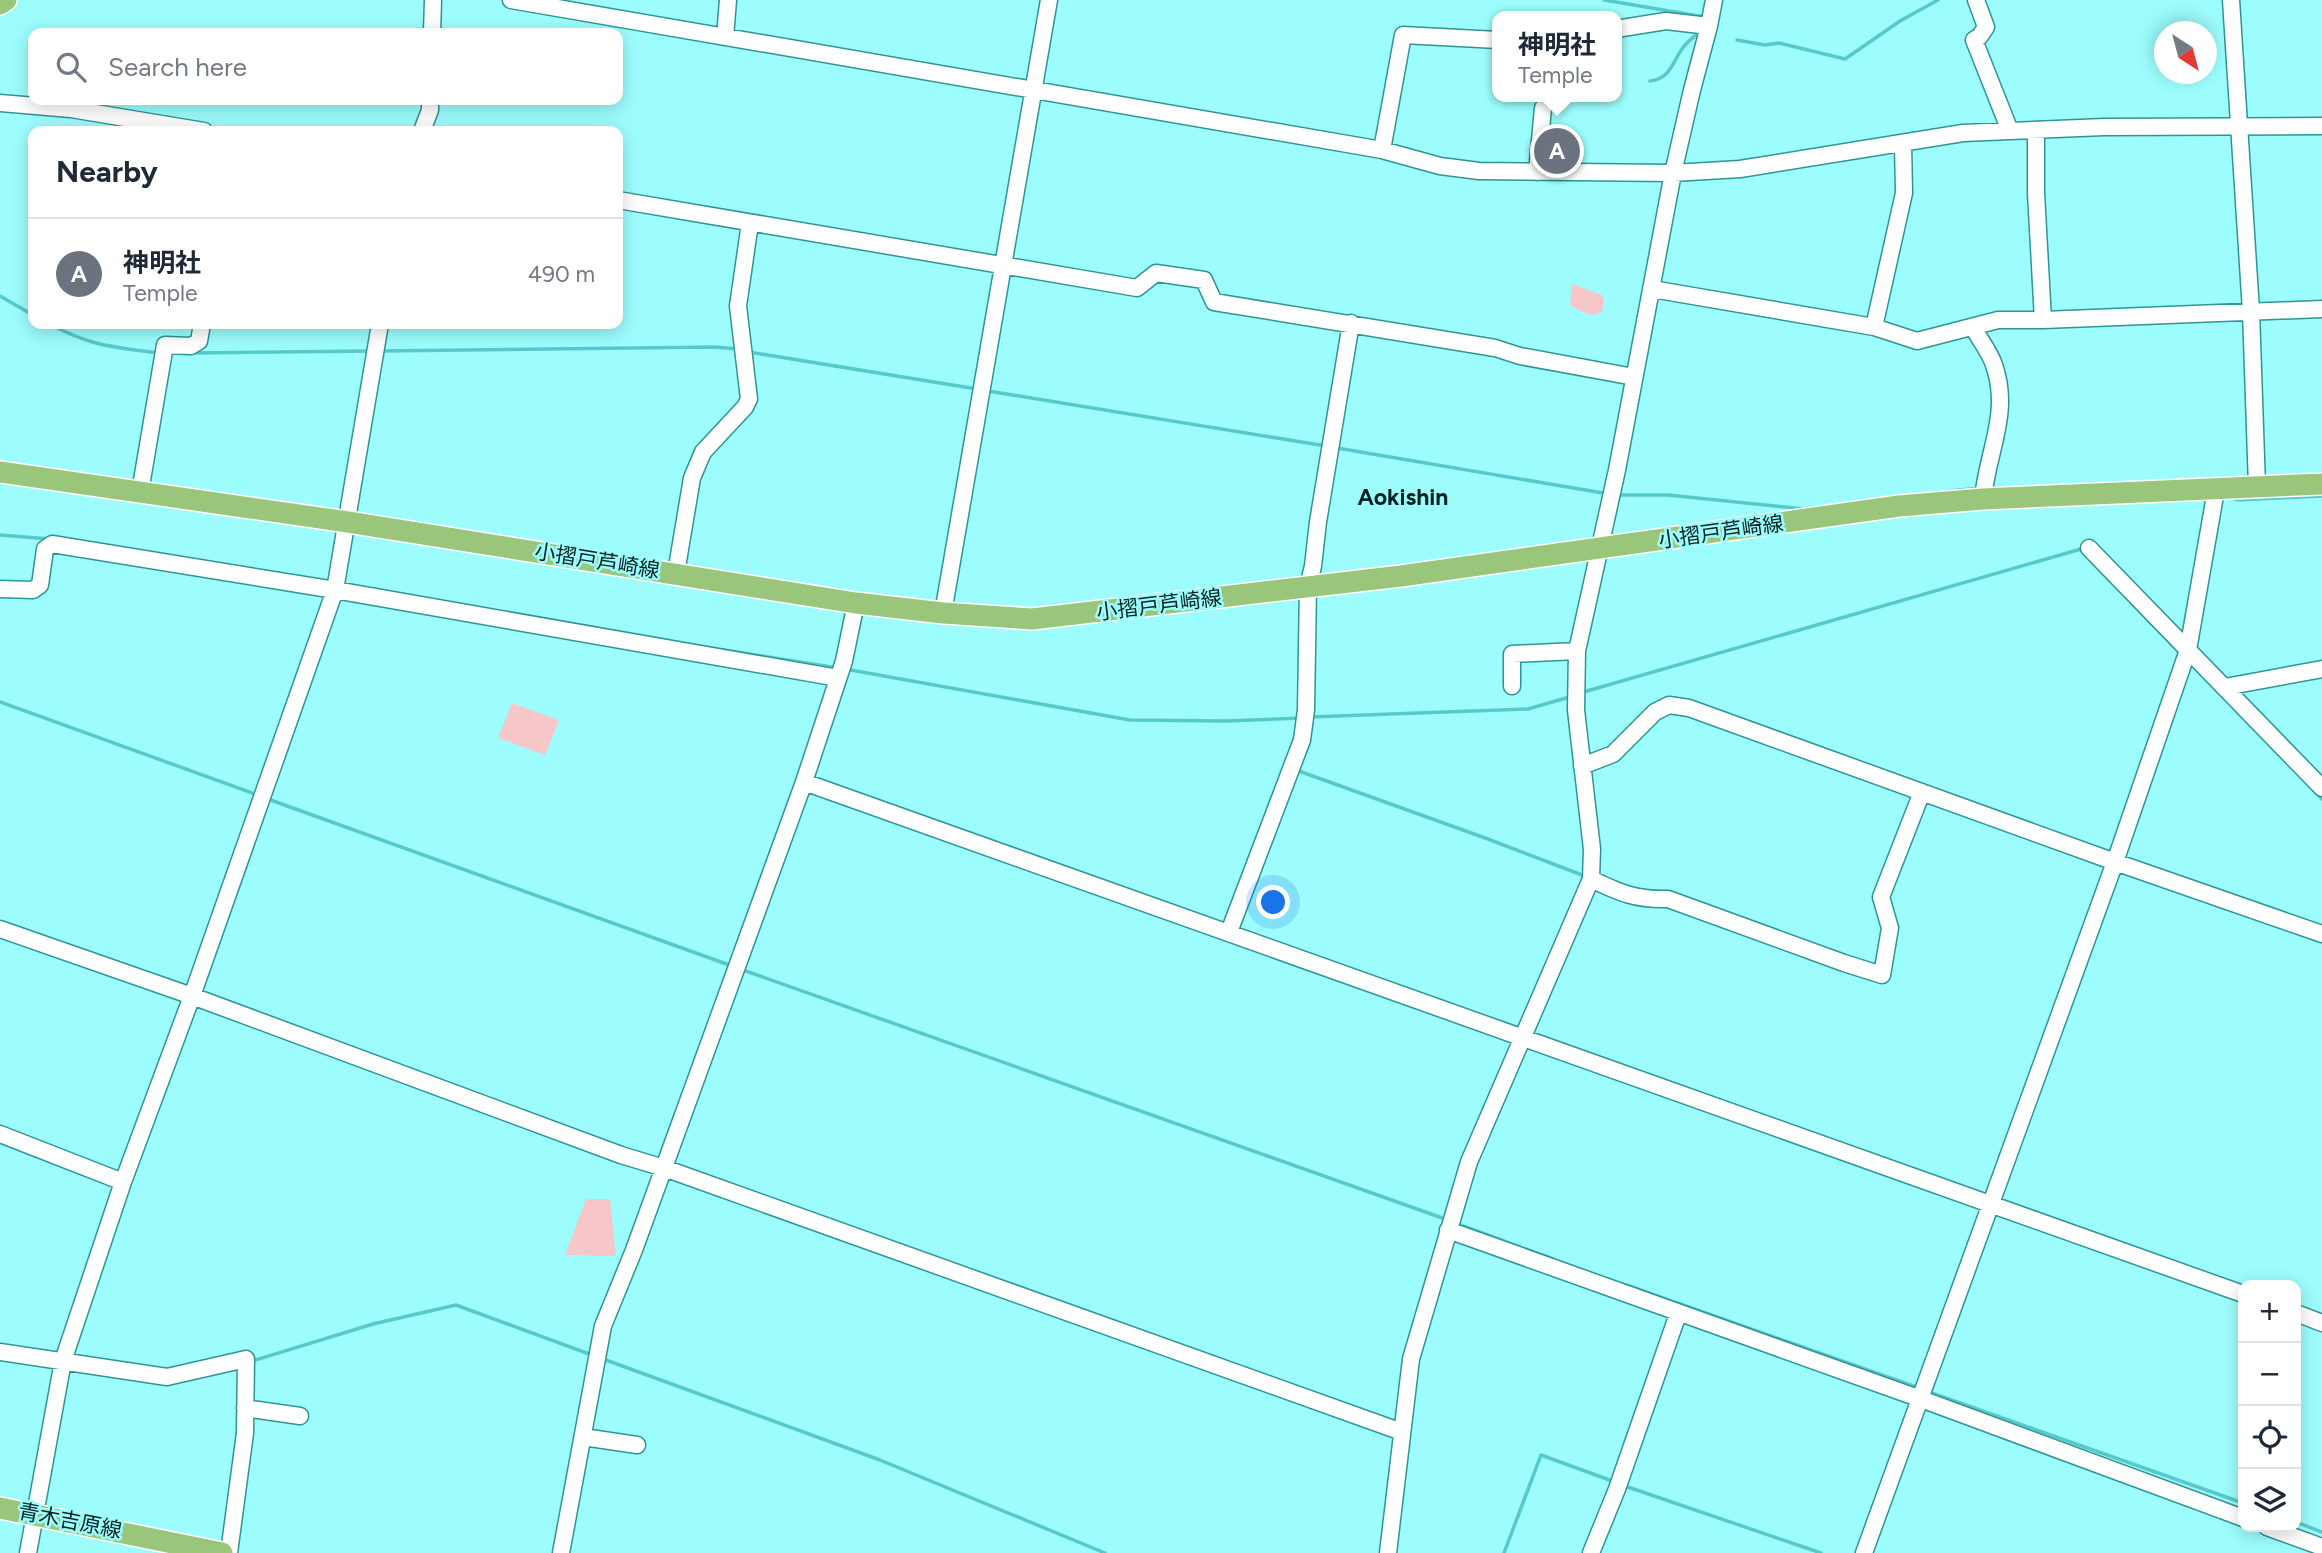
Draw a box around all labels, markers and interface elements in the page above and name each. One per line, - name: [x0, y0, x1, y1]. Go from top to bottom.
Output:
- popup: [1492, 11, 1622, 102]
- north arrow: [2154, 21, 2217, 84]
- search box: [28, 28, 623, 105]
- text: 神明社: [1518, 29, 1596, 61]
- icon: search: [52, 48, 90, 86]
- text: Search here: [108, 51, 247, 83]
- text: Temple: [1518, 61, 1593, 89]
- pin: A: [1534, 125, 1580, 177]
- text: Nearby: [56, 153, 158, 190]
- text: 神明社: [123, 247, 201, 279]
- text: A: [71, 260, 87, 288]
- text: 490 m: [528, 260, 595, 288]
- text: Temple: [123, 279, 198, 307]
- district label: Aokishin: [1358, 483, 1448, 511]
- street label: 小摺戸芦崎線: [1657, 510, 1785, 553]
- street label: 小摺戸芦崎線: [533, 538, 661, 583]
- street label: 小摺戸芦崎線: [1095, 584, 1223, 625]
- your location: [1256, 885, 1290, 919]
- map controls: [2238, 1280, 2301, 1532]
- button: +: [2238, 1280, 2301, 1343]
- button: −: [2238, 1343, 2301, 1406]
- button: locate: [2238, 1406, 2301, 1469]
- button: layers: [2238, 1469, 2301, 1532]
- street label: 青木吉原線: [16, 1498, 124, 1543]

